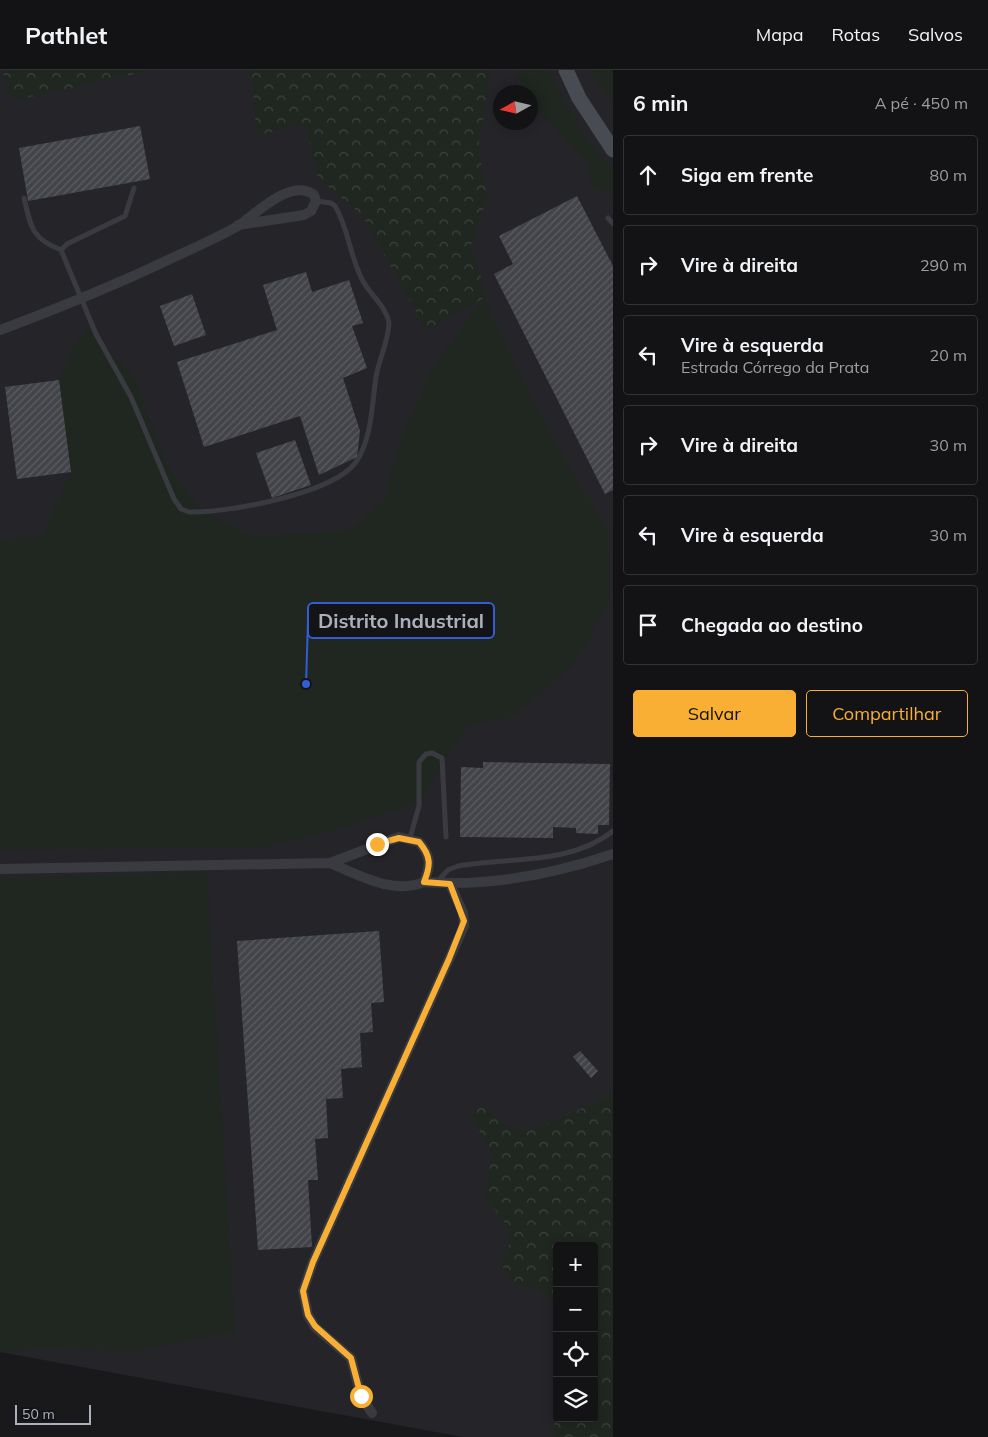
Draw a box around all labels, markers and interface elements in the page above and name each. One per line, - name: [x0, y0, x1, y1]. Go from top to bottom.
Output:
- text: Pathlet: [25, 20, 107, 50]
- text: Mapa: [756, 23, 804, 46]
- text: Rotas: [832, 23, 880, 46]
- text: Salvos: [908, 23, 963, 46]
- north arrow: [493, 85, 538, 130]
- text: 6 min: [633, 90, 688, 116]
- text: A pé · 450 m: [875, 93, 968, 113]
- icon: ahead: [634, 161, 662, 189]
- text: Siga em frente: [681, 163, 813, 187]
- text: 80 m: [930, 165, 967, 185]
- icon: right: [634, 251, 662, 279]
- text: Vire à direita: [681, 253, 798, 277]
- text: 290 m: [920, 255, 967, 275]
- text: Vire à esquerda: [681, 333, 824, 357]
- icon: left: [634, 341, 662, 369]
- text: 20 m: [930, 345, 967, 365]
- text: Estrada Córrego da Prata: [681, 357, 869, 377]
- icon: right: [634, 431, 662, 459]
- text: Vire à direita: [681, 433, 798, 457]
- text: 30 m: [930, 435, 967, 455]
- icon: left: [634, 521, 662, 549]
- text: Vire à esquerda: [681, 523, 824, 547]
- text: 30 m: [930, 525, 967, 545]
- callout: Distrito Industrial: [308, 603, 494, 638]
- text: Distrito Industrial: [318, 608, 484, 633]
- icon: arrive: [634, 611, 662, 639]
- text: Chegada ao destino: [681, 613, 863, 637]
- button: Salvar: [633, 690, 796, 737]
- button: Compartilhar: [806, 690, 968, 737]
- route end: [366, 833, 389, 856]
- map controls: [553, 1242, 598, 1422]
- button: +: [553, 1242, 598, 1287]
- button: −: [553, 1287, 598, 1332]
- button: locate: [553, 1332, 598, 1377]
- button: layers: [553, 1377, 598, 1422]
- route start: [350, 1385, 373, 1408]
- scale bar: [15, 1402, 91, 1425]
- text: 50 m: [22, 1405, 55, 1423]

